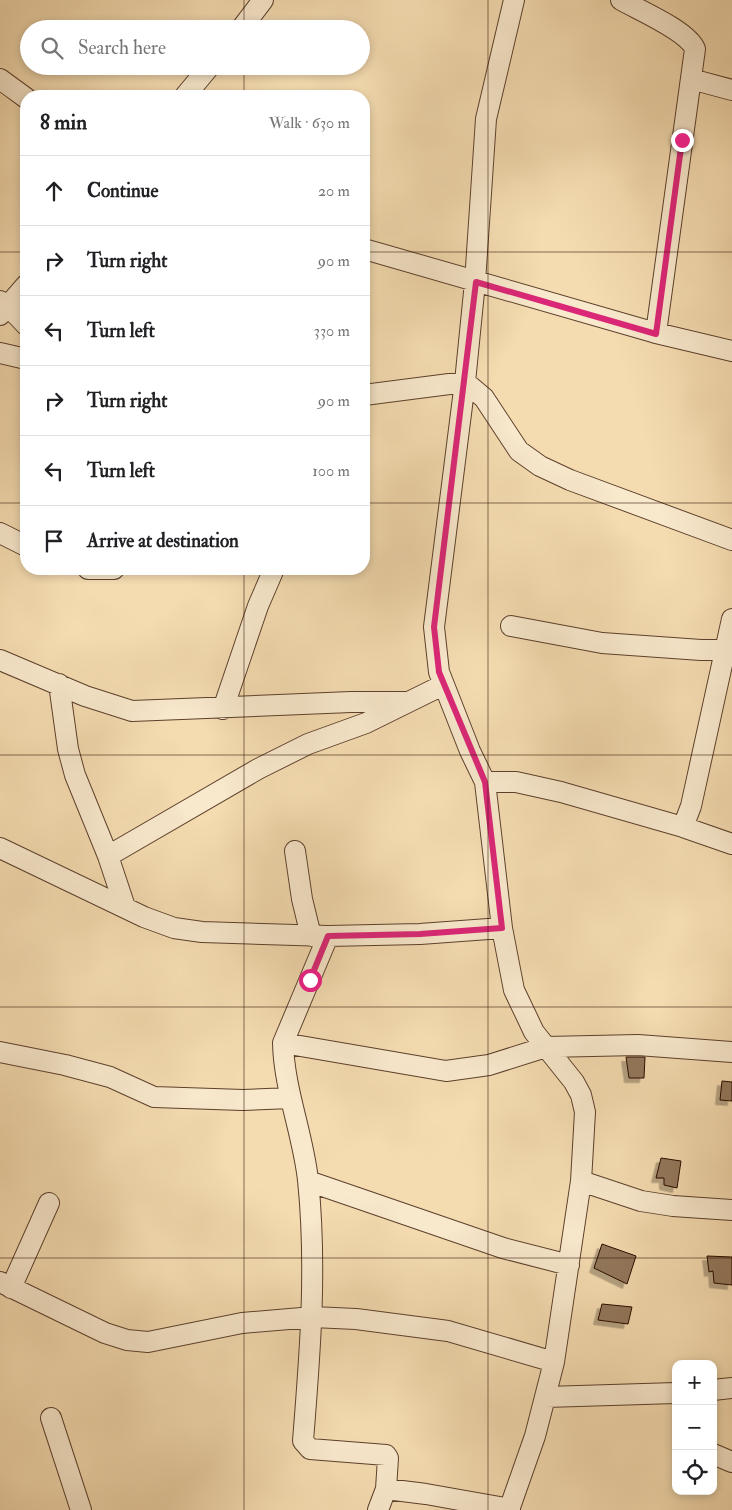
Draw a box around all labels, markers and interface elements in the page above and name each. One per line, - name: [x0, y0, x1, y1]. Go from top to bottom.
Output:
- search box: [20, 20, 370, 75]
- icon: search: [38, 34, 66, 62]
- text: Search here: [78, 36, 166, 60]
- text: 8 min: [40, 109, 87, 136]
- text: Walk · 630 m: [269, 113, 350, 133]
- route end: [671, 129, 694, 152]
- icon: ahead: [40, 177, 68, 205]
- text: Continue: [87, 179, 158, 203]
- text: 20 m: [318, 181, 350, 201]
- icon: right: [40, 247, 68, 275]
- text: Turn right: [87, 249, 167, 273]
- text: 90 m: [318, 251, 350, 271]
- icon: left: [40, 317, 68, 345]
- text: Turn left: [87, 319, 155, 343]
- text: 330 m: [314, 321, 350, 341]
- icon: right: [40, 387, 68, 415]
- text: Turn right: [87, 389, 167, 413]
- text: 90 m: [318, 391, 350, 411]
- icon: left: [40, 457, 68, 485]
- text: Turn left: [87, 459, 155, 483]
- text: 100 m: [312, 461, 350, 481]
- icon: arrive: [40, 527, 68, 555]
- text: Arrive at destination: [87, 529, 239, 553]
- route start: [299, 969, 322, 992]
- map controls: [672, 1360, 717, 1495]
- button: +: [672, 1360, 717, 1405]
- button: −: [672, 1405, 717, 1450]
- button: locate: [672, 1450, 717, 1495]

